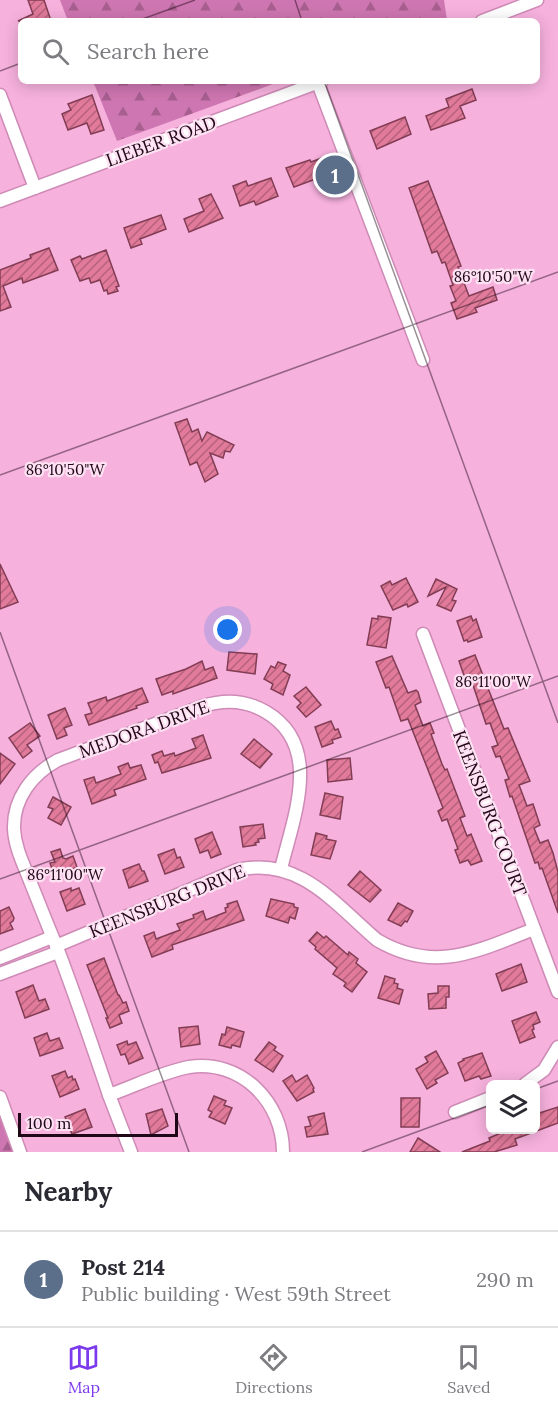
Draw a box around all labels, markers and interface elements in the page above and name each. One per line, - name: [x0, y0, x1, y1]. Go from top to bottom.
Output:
- search box: [18, 18, 540, 84]
- icon: search: [39, 35, 72, 68]
- text: Search here: [87, 37, 209, 65]
- street label: LIEBER ROAD: [103, 110, 219, 172]
- pin: 1: [316, 152, 354, 198]
- text: 86°10'50"W: [454, 267, 533, 286]
- text: 86°10'50"W: [26, 460, 105, 479]
- your location: [213, 615, 242, 644]
- text: 86°11'00"W: [455, 672, 532, 691]
- street label: MEDORA DRIVE: [76, 695, 212, 763]
- street label: KEENSBURG COURT: [448, 727, 532, 900]
- street label: KEENSBURG DRIVE: [86, 859, 248, 943]
- text: 86°11'00"W: [27, 865, 104, 884]
- map controls: [486, 1080, 540, 1134]
- button: layers: [486, 1080, 540, 1134]
- scale bar: [18, 1110, 178, 1138]
- text: 100 m: [27, 1113, 71, 1133]
- text: Nearby: [24, 1175, 112, 1208]
- text: Post 214: [81, 1253, 165, 1281]
- text: 1: [39, 1267, 48, 1292]
- text: 290 m: [476, 1267, 534, 1292]
- text: Public building · West 59th Street: [81, 1281, 391, 1306]
- tab: Map: [67, 1341, 100, 1397]
- tab: Directions: [235, 1341, 313, 1397]
- tab: Saved: [447, 1341, 491, 1397]

